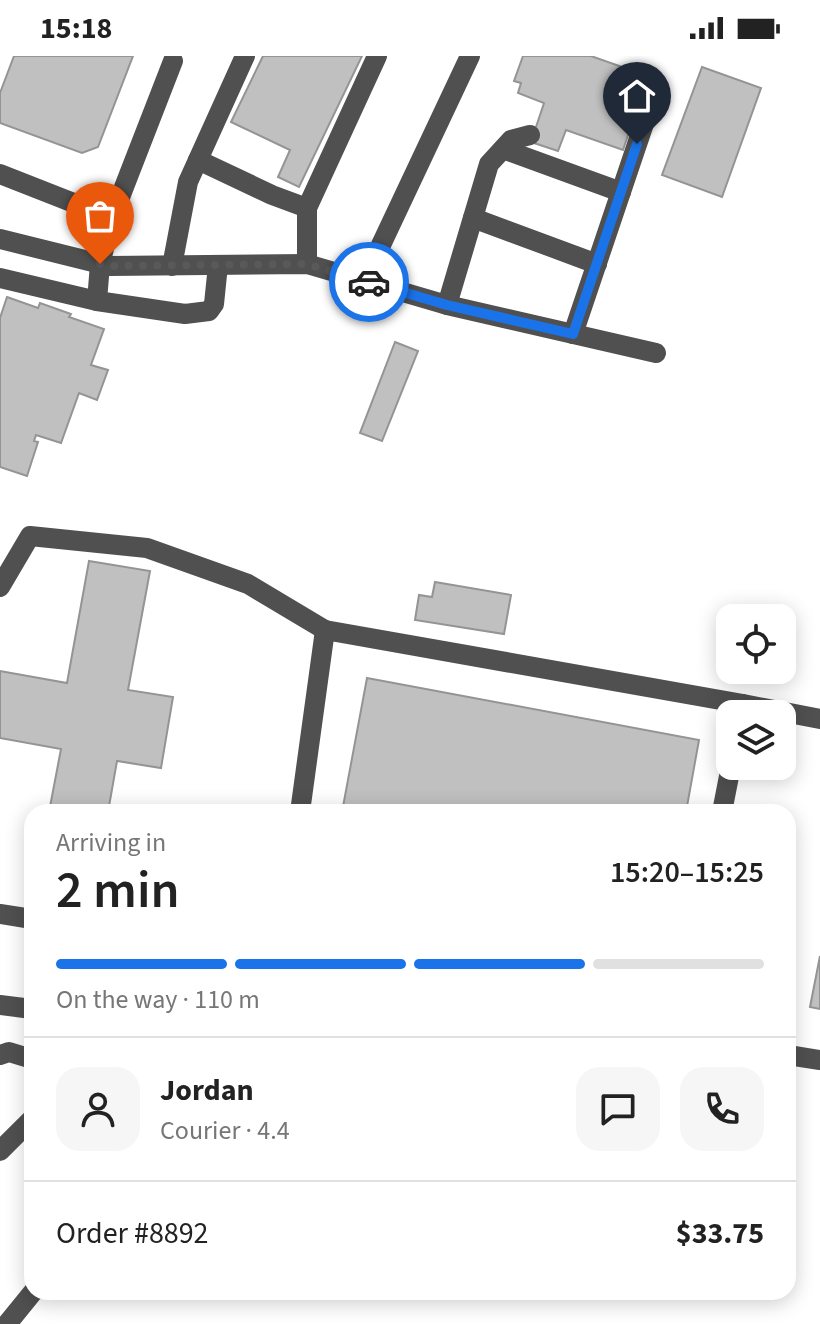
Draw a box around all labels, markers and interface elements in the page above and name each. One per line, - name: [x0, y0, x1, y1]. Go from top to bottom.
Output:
- text: 15:18: [40, 7, 112, 50]
- pin: [603, 62, 671, 144]
- icon: home: [615, 74, 659, 118]
- pin: [66, 182, 134, 264]
- icon: bag: [78, 194, 122, 238]
- courier: [329, 242, 409, 322]
- icon: car: [347, 260, 391, 304]
- map controls: [716, 604, 796, 780]
- button: locate: [716, 604, 796, 684]
- button: layers: [716, 700, 796, 780]
- text: Arriving in: [56, 824, 166, 861]
- text: 15:20–15:25: [610, 851, 764, 894]
- text: 2 min: [56, 854, 180, 928]
- text: On the way · 110 m: [56, 981, 260, 1018]
- button: person: [56, 1067, 140, 1151]
- button: chat: [576, 1067, 660, 1151]
- button: phone: [680, 1067, 764, 1151]
- text: Jordan: [160, 1069, 254, 1112]
- text: Courier · 4.4: [160, 1112, 290, 1149]
- text: Order #8892: [56, 1212, 209, 1255]
- text: $33.75: [676, 1212, 764, 1255]

